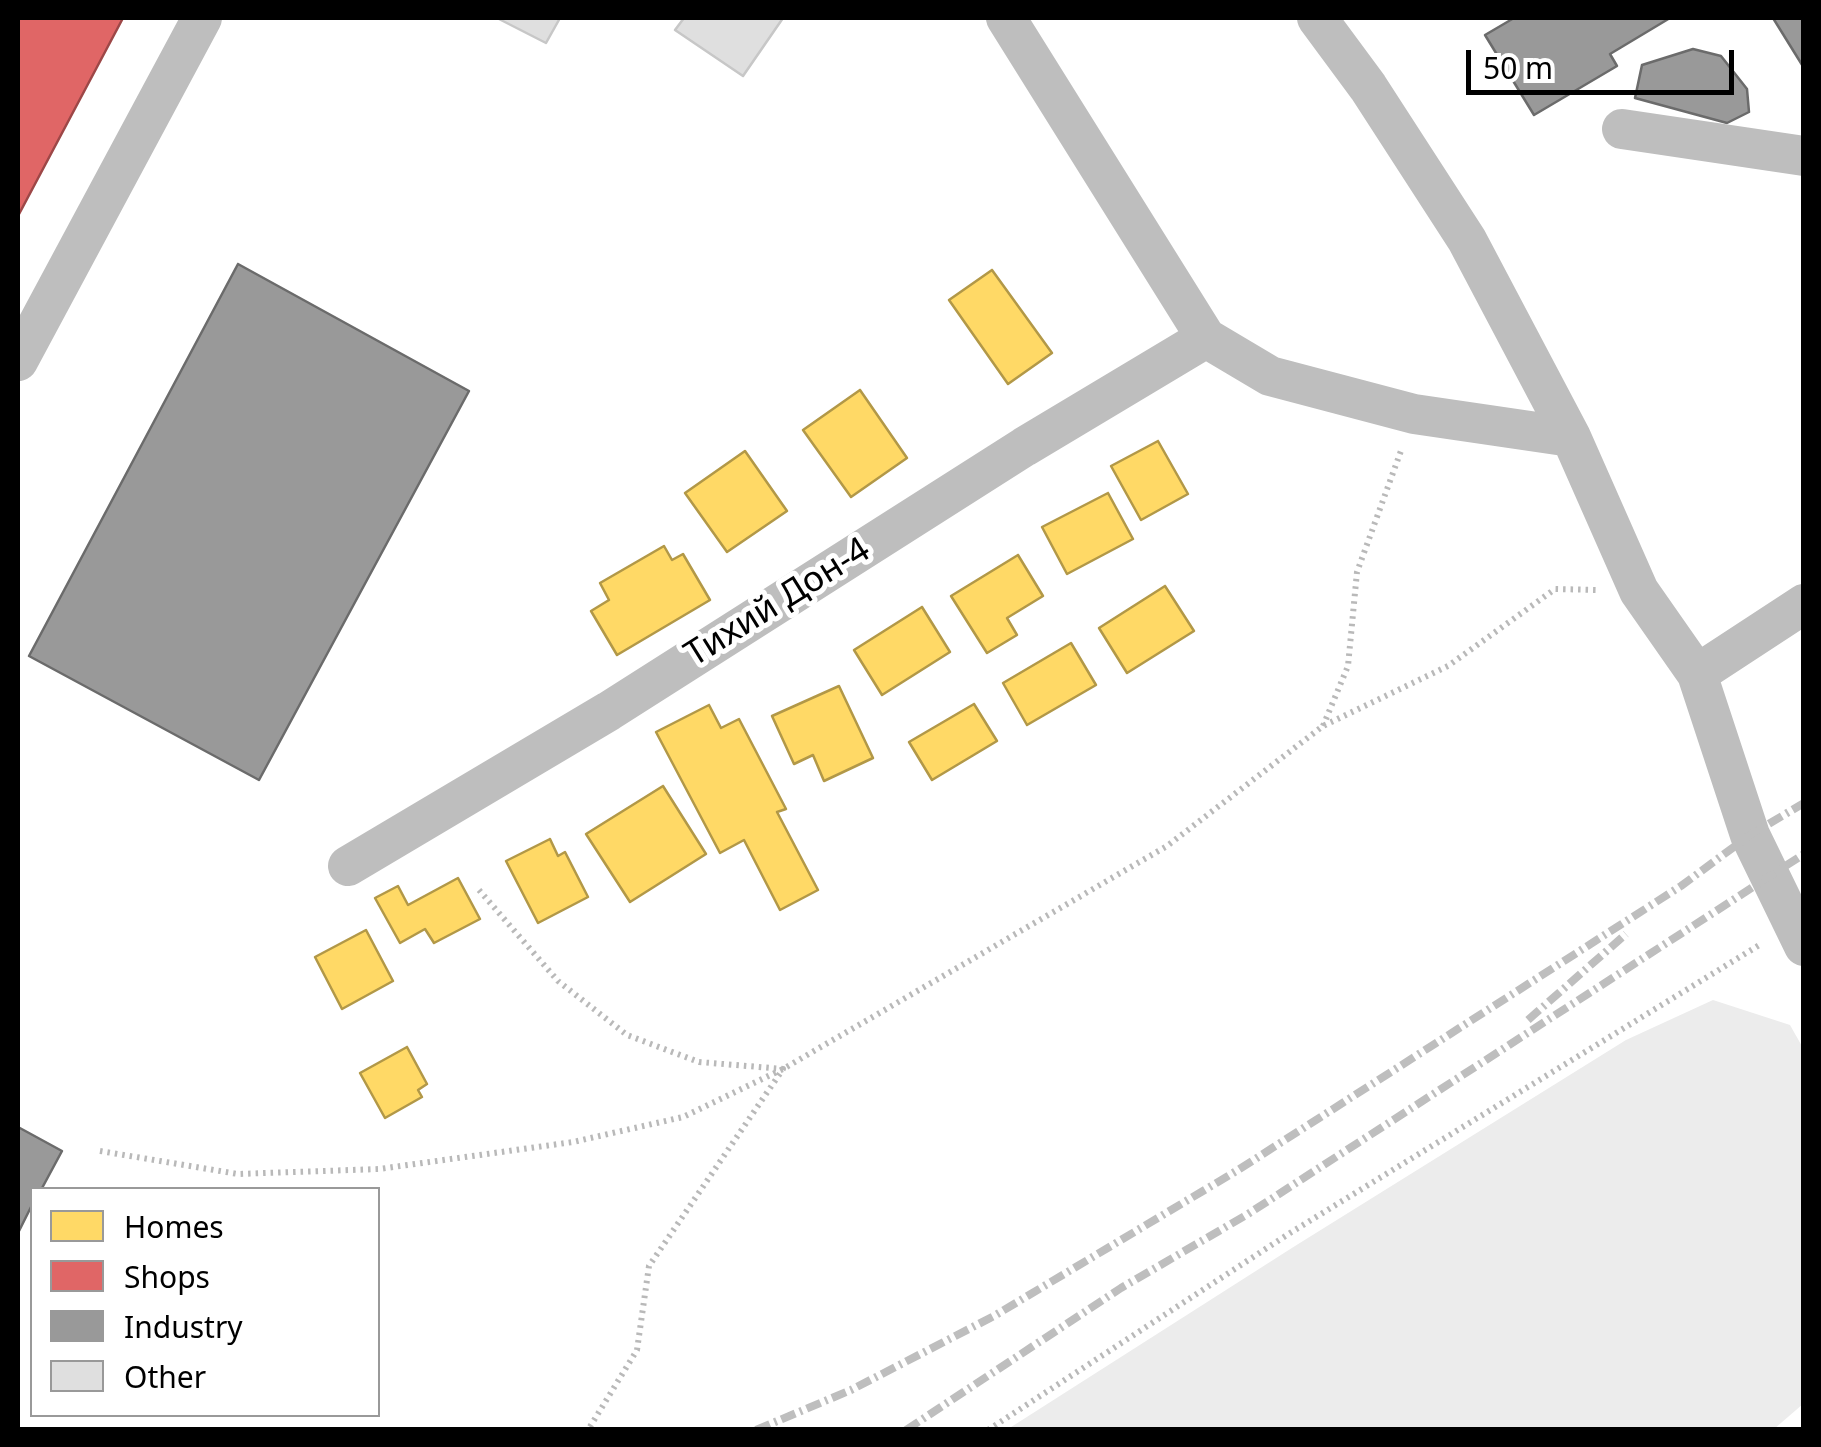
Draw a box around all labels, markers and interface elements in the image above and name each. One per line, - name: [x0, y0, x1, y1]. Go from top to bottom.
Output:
- scale bar: [1471, 30, 1738, 92]
- text: 50 m: [1483, 47, 1553, 88]
- street label: Тихий Дон-4: [678, 530, 878, 676]
- legend: [30, 1187, 380, 1417]
- text: Homes: [124, 1206, 224, 1247]
- text: Shops: [124, 1256, 210, 1297]
- text: Industry: [124, 1306, 243, 1347]
- text: Other: [124, 1356, 206, 1397]

